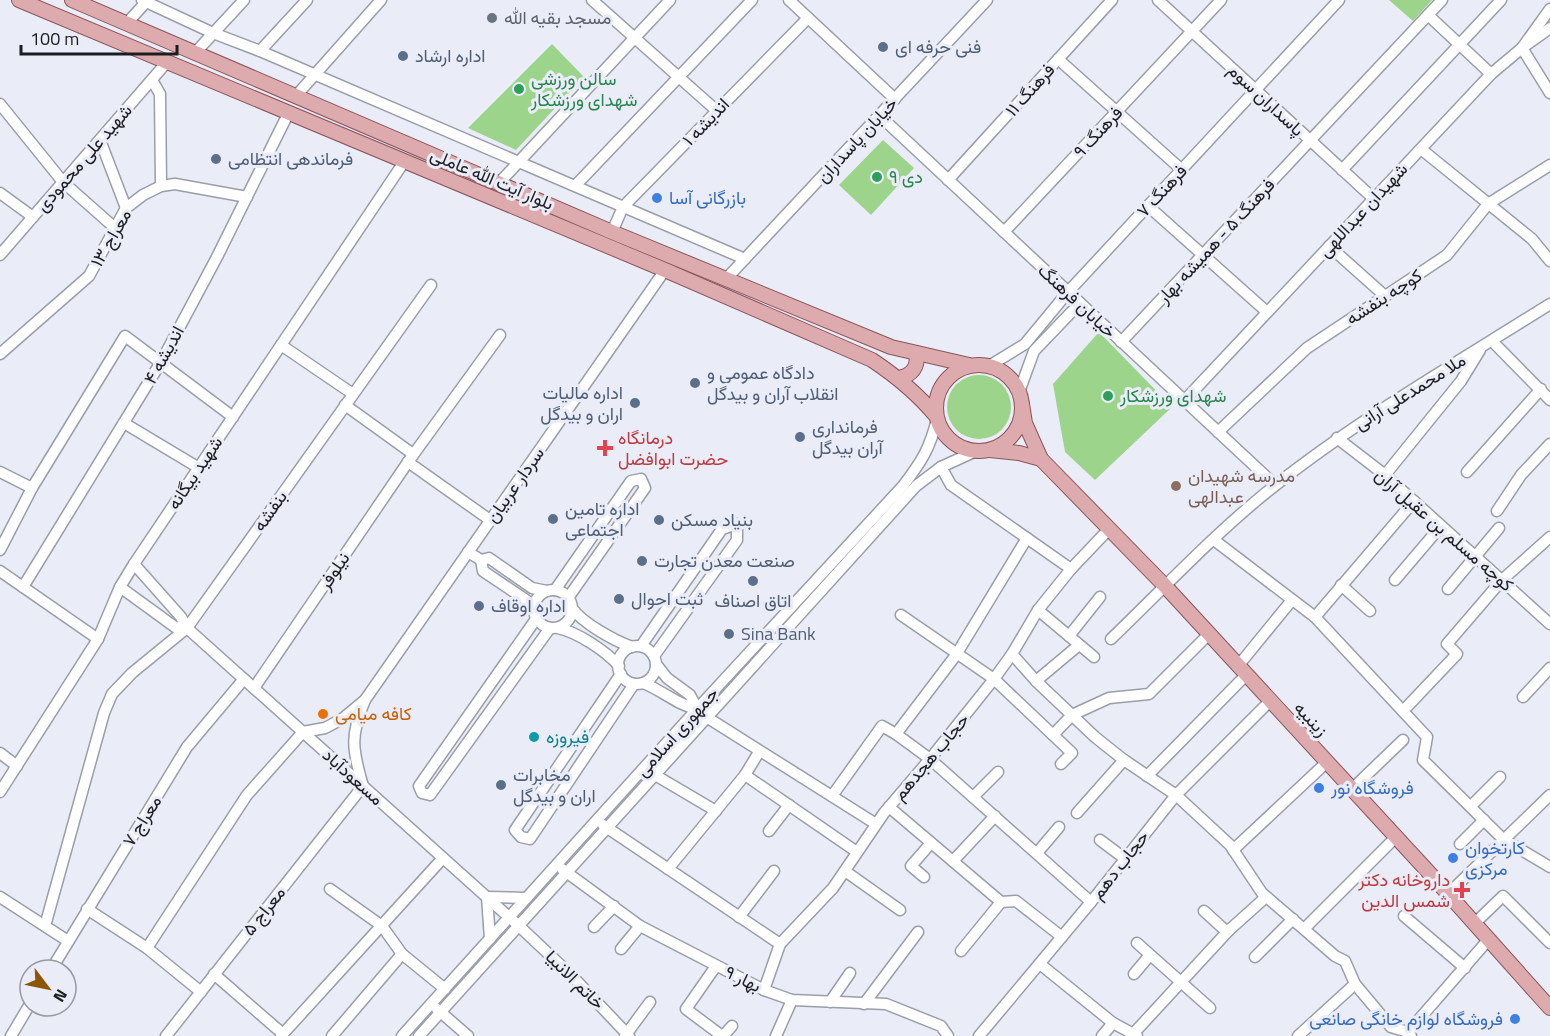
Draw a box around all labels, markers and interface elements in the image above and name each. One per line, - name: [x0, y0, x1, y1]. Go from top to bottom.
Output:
- place label: مسجد بقیه الله: [504, 4, 611, 31]
- marker: مسجد بقیه الله: [485, 11, 499, 25]
- scale bar: [21, 18, 177, 56]
- text: 100 m: [30, 25, 79, 52]
- place label: فنی حرفه ای: [895, 33, 981, 60]
- marker: فنی حرفه ای: [876, 40, 890, 54]
- place label: اداره ارشاد: [415, 42, 486, 69]
- marker: اداره ارشاد: [396, 49, 410, 63]
- street label: فرهنگ ۱۱: [998, 57, 1061, 122]
- street label: پاسداران سوم: [1222, 57, 1311, 142]
- place label: سالن ورزشی شهدای ورزشکار: [530, 65, 637, 113]
- marker: سالن ورزشی شهدای ورزشکار: [512, 82, 526, 96]
- street label: اندیشه ۱: [676, 91, 736, 152]
- street label: خیابان پاسداران: [810, 91, 904, 189]
- street label: شهید علی محمودی: [29, 98, 138, 218]
- street label: فرهنگ ۹: [1067, 100, 1129, 164]
- street label: بلوار آیت‌ الله عاملی: [426, 140, 558, 217]
- place label: فرماندهی انتظامی: [228, 145, 353, 172]
- marker: فرماندهی انتظامی: [209, 152, 223, 166]
- street label: شهیدان عبداللهی: [1311, 156, 1414, 263]
- street label: فرهنگ ۷: [1130, 158, 1193, 223]
- place label: ۹ دی: [889, 163, 923, 190]
- marker: ۹ دی: [870, 170, 884, 184]
- street label: فرهنگ ۵ - همیشه بهار: [1150, 172, 1281, 310]
- place label: بازرگانی آسا: [669, 184, 746, 211]
- marker: بازرگانی آسا: [650, 191, 664, 205]
- street label: معراج ۱۳: [83, 204, 138, 272]
- street label: خیابان فرهنگ: [1032, 257, 1123, 344]
- street label: کوچه بنفشه: [1340, 262, 1427, 331]
- street label: اندیشه ۴: [136, 321, 191, 389]
- street label: ملا محمدعلی آرانی: [1349, 346, 1471, 437]
- place label: دادگاه عمومی و انقلاب آران و بیدگل: [707, 359, 838, 407]
- marker: دادگاه عمومی و انقلاب آران و بیدگل: [688, 376, 702, 390]
- place label: اداره مالیات اران و بیدگل: [540, 379, 623, 427]
- place label: شهدای ورزشکار: [1119, 382, 1226, 409]
- marker: شهدای ورزشکار: [1101, 389, 1115, 403]
- marker: اداره مالیات اران و بیدگل: [628, 396, 642, 410]
- place label: فرمانداری آران بیدگل: [812, 413, 885, 461]
- place label: درمانگاه حضرت ابوافضل: [618, 424, 728, 472]
- marker: فرمانداری آران بیدگل: [793, 430, 807, 444]
- street label: شهید بیگانه: [160, 431, 229, 515]
- marker: درمانگاه حضرت ابوافضل: [596, 439, 614, 457]
- street label: سردار عربیان: [479, 441, 551, 528]
- place label: مدرسه شهیدان عبدالهی: [1188, 462, 1295, 510]
- street label: کوچه مسلم بن عقیل آران: [1369, 462, 1520, 598]
- marker: مدرسه شهیدان عبدالهی: [1169, 479, 1183, 493]
- street label: بنفشه: [246, 485, 294, 537]
- place label: اداره تامین اجتماعی: [565, 495, 639, 543]
- place label: بنیاد مسکن: [671, 506, 753, 533]
- marker: اداره تامین اجتماعی: [546, 512, 560, 526]
- marker: بنیاد مسکن: [652, 513, 666, 527]
- street label: نیلوفر: [310, 546, 356, 596]
- place label: صنعت معدن تجارت: [654, 547, 795, 574]
- marker: صنعت معدن تجارت: [635, 554, 649, 568]
- marker: اتاق اصناف: [746, 574, 760, 588]
- place label: ثبت احوال: [631, 585, 703, 612]
- place label: اتاق اصناف: [715, 587, 791, 614]
- place label: اداره اوقاف: [491, 592, 566, 619]
- marker: ثبت احوال: [612, 592, 626, 606]
- marker: اداره اوقاف: [472, 599, 486, 613]
- place label: Sina Bank: [741, 620, 816, 647]
- marker: Sina Bank: [722, 627, 736, 641]
- street label: جمهوری اسلامی: [629, 681, 724, 783]
- street label: زینبیه: [1288, 695, 1335, 742]
- place label: کافه میامی: [335, 700, 412, 727]
- marker: کافه میامی: [316, 707, 330, 721]
- street label: حجاب هجدهم: [886, 707, 975, 806]
- place label: فیروزه: [546, 723, 589, 750]
- marker: فیروزه: [527, 730, 541, 744]
- street label: مسعودآباد: [317, 742, 390, 812]
- place label: مخابرات اران و بیدگل: [513, 761, 596, 809]
- place label: فروشگاه نور: [1330, 774, 1414, 801]
- marker: مخابرات اران و بیدگل: [494, 778, 508, 792]
- marker: فروشگاه نور: [1312, 781, 1326, 795]
- street label: معراج ۷: [115, 790, 168, 852]
- street label: حجاب دهم: [1084, 824, 1155, 905]
- place label: کارتخوان مرکزی: [1465, 834, 1525, 882]
- marker: کارتخوان مرکزی: [1446, 851, 1460, 865]
- place label: داروخانه دکتر شمس الدین: [1357, 866, 1450, 914]
- street label: معراج ۵: [236, 880, 292, 941]
- marker: داروخانه دکتر شمس الدین: [1455, 883, 1469, 897]
- street label: خاتم الانبیا: [539, 944, 611, 1016]
- north arrow: [18, 958, 78, 1018]
- street label: بهار ۹: [720, 958, 766, 999]
- text: N: [48, 985, 74, 1007]
- place label: فروشگاه لوازم خانگی صانعی: [1309, 1005, 1503, 1032]
- marker: فروشگاه لوازم خانگی صانعی: [1508, 1012, 1522, 1026]

